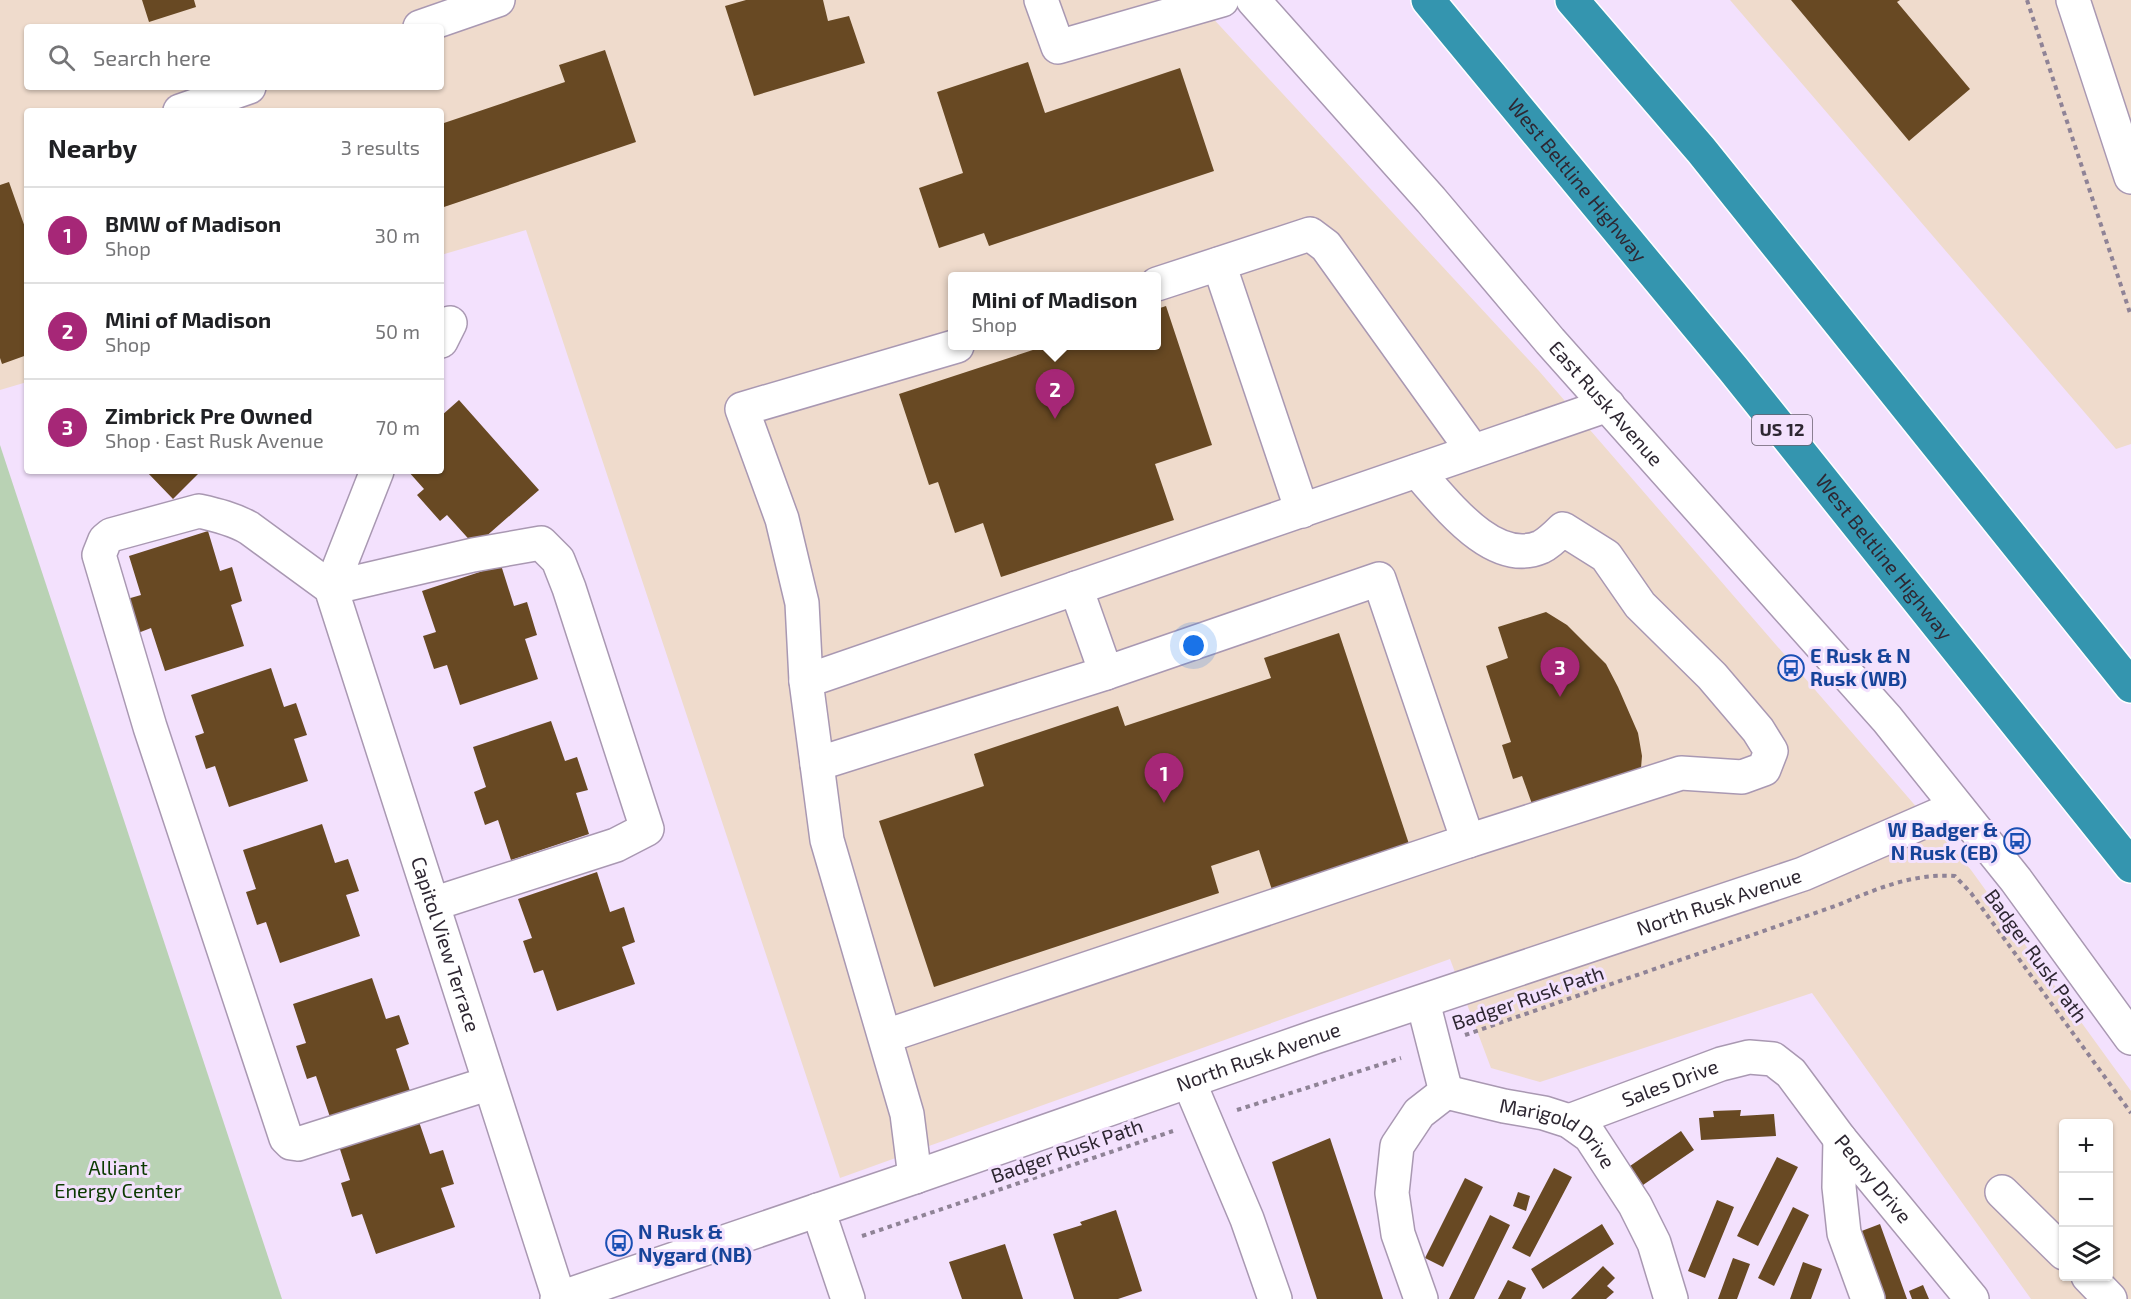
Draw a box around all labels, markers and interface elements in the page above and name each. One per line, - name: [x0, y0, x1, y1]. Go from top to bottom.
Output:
- search box: [24, 24, 444, 90]
- icon: search: [45, 41, 78, 74]
- text: Search here: [93, 44, 211, 70]
- street label: West Beltline Highway: [1503, 93, 1653, 267]
- text: Nearby: [48, 132, 137, 163]
- text: 3 results: [341, 135, 420, 159]
- text: BMW of Madison: [105, 210, 281, 236]
- text: 1: [63, 223, 72, 247]
- text: 30 m: [375, 223, 420, 247]
- text: Shop: [105, 236, 151, 260]
- popup: [948, 272, 1161, 350]
- text: Mini of Madison: [971, 286, 1138, 312]
- text: Mini of Madison: [105, 306, 271, 332]
- text: Shop: [971, 312, 1017, 336]
- text: 2: [62, 319, 73, 343]
- text: 50 m: [375, 319, 420, 343]
- text: Shop: [105, 332, 151, 356]
- street label: East Rusk Avenue: [1544, 335, 1668, 470]
- pin: 2: [1036, 370, 1074, 419]
- text: Zimbrick Pre Owned: [105, 402, 313, 428]
- text: 3: [62, 415, 73, 439]
- text: 70 m: [376, 415, 420, 439]
- road number: US 12: [1752, 415, 1812, 445]
- text: Shop · East Rusk Avenue: [105, 428, 324, 452]
- street label: West Beltline Highway: [1811, 469, 1958, 645]
- your location: [1179, 631, 1208, 660]
- place label: E Rusk & N Rusk (WB): [1810, 643, 1911, 690]
- pin: 3: [1540, 648, 1580, 697]
- bus stop icon: E Rusk & N Rusk (WB): [1776, 653, 1806, 683]
- pin: 1: [1144, 754, 1184, 803]
- place label: W Badger & N Rusk (EB): [1888, 817, 1998, 864]
- bus stop icon: W Badger & N Rusk (EB): [2002, 826, 2032, 856]
- street label: Capitol View Terrace: [407, 853, 486, 1035]
- street label: North Rusk Avenue: [1633, 862, 1804, 940]
- street label: Badger Rusk Path: [1980, 884, 2093, 1027]
- street label: Badger Rusk Path: [1449, 960, 1607, 1034]
- street label: North Rusk Avenue: [1173, 1016, 1343, 1096]
- street label: Sales Drive: [1618, 1053, 1721, 1111]
- street label: Marigold Drive: [1498, 1092, 1621, 1172]
- street label: Badger Rusk Path: [988, 1113, 1146, 1187]
- map controls: [2059, 1119, 2113, 1281]
- button: +: [2059, 1119, 2113, 1173]
- street label: Peony Drive: [1830, 1129, 1917, 1227]
- park label: Alliant Energy Center: [54, 1155, 182, 1202]
- button: −: [2059, 1173, 2113, 1227]
- place label: N Rusk & Nygard (NB): [638, 1219, 752, 1267]
- button: layers: [2059, 1227, 2113, 1281]
- bus stop icon: N Rusk & Nygard (NB): [604, 1228, 634, 1258]

